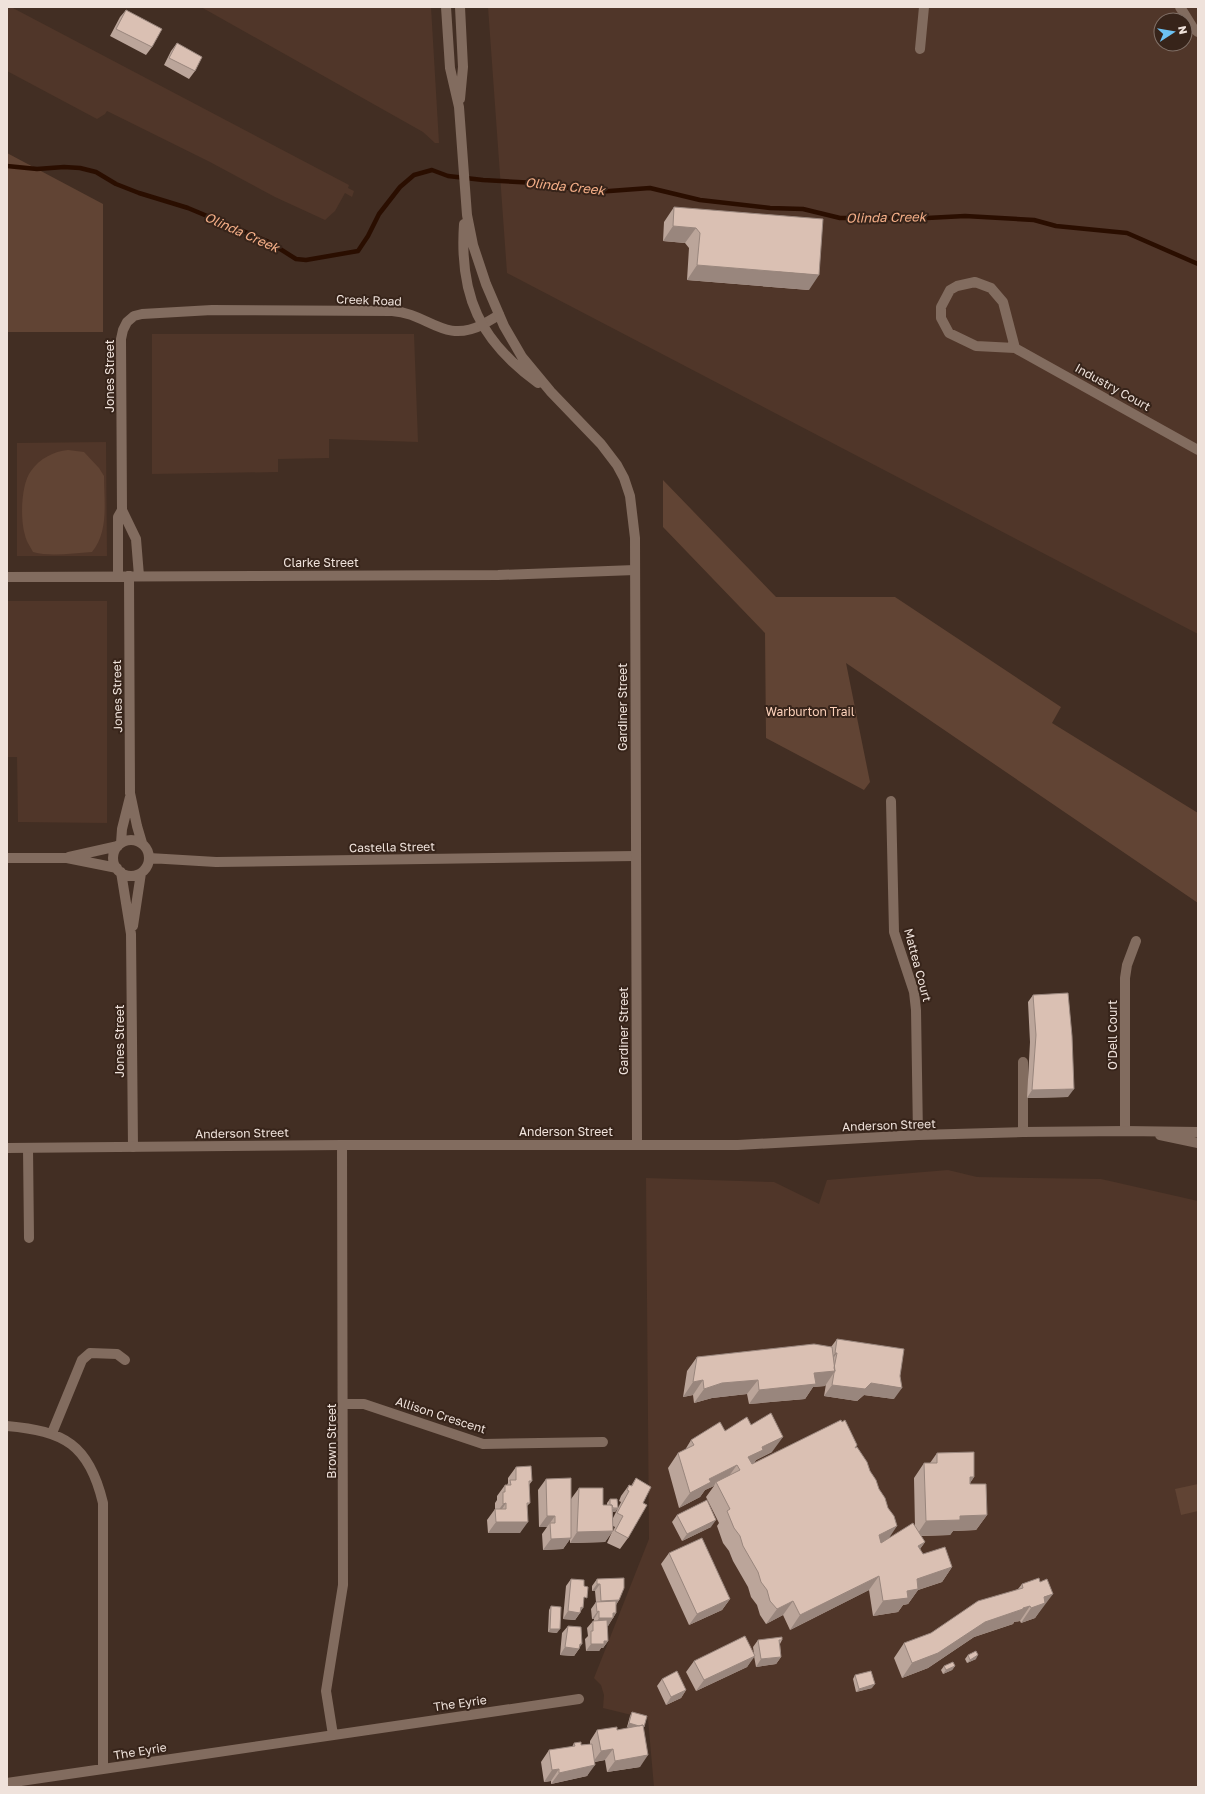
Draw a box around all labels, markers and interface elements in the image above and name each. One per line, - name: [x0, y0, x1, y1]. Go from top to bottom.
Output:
- north arrow: [1153, 12, 1193, 52]
- text: N: [1176, 24, 1190, 35]
- water label: Olinda Creek: [524, 174, 607, 198]
- water label: Olinda Creek: [202, 208, 283, 256]
- water label: Olinda Creek: [846, 208, 928, 226]
- street label: Creek Road: [336, 291, 402, 309]
- street label: Jones Street: [102, 339, 117, 413]
- street label: Industry Court: [1073, 360, 1154, 414]
- street label: Clarke Street: [283, 555, 359, 570]
- street label: Jones Street: [109, 659, 125, 733]
- street label: Gardiner Street: [615, 663, 630, 751]
- park label: Warburton Trail: [765, 704, 855, 719]
- street label: Castella Street: [349, 839, 435, 855]
- street label: Mattea Court: [901, 927, 935, 1004]
- street label: Gardiner Street: [616, 987, 631, 1075]
- street label: O'Dell Court: [1105, 1000, 1120, 1070]
- street label: Jones Street: [112, 1004, 127, 1078]
- street label: Anderson Street: [842, 1116, 936, 1134]
- street label: Anderson Street: [519, 1124, 613, 1139]
- street label: Anderson Street: [195, 1125, 289, 1141]
- street label: Allison Crescent: [394, 1393, 488, 1437]
- street label: Brown Street: [324, 1403, 339, 1479]
- street label: The Eyrie: [432, 1692, 488, 1714]
- street label: The Eyrie: [112, 1739, 168, 1763]

